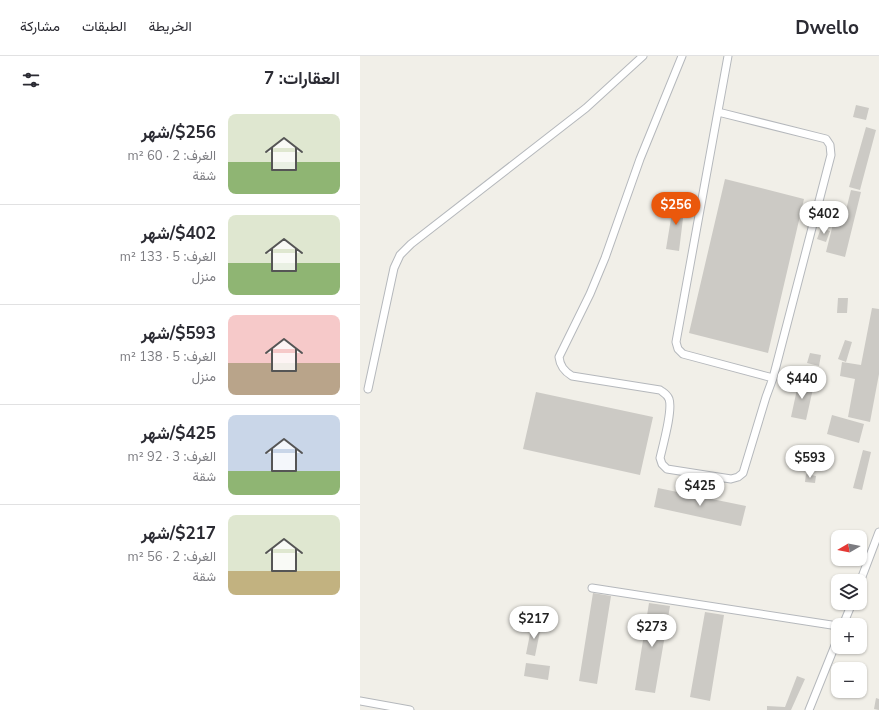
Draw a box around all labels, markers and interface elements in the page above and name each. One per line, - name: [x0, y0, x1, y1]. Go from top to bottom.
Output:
- text: Dwello: [795, 15, 859, 41]
- text: مشاركة: [20, 17, 60, 36]
- text: الطبقات: [82, 17, 126, 36]
- text: الخريطة: [148, 17, 192, 36]
- text: العقارات: 7: [264, 67, 340, 90]
- icon: filters: [20, 69, 42, 91]
- text: $256/شهر: [141, 121, 216, 144]
- icon: home: [260, 130, 308, 178]
- text: الغرف: 2 · 60 m²: [128, 147, 216, 165]
- text: شقة: [193, 167, 216, 185]
- pin: $256: [652, 192, 700, 226]
- text: $256: [660, 196, 692, 214]
- pin: $402: [800, 201, 848, 235]
- text: $402: [808, 205, 840, 223]
- text: $402/شهر: [141, 222, 216, 245]
- icon: home: [260, 231, 308, 279]
- text: الغرف: 5 · 133 m²: [120, 248, 216, 266]
- text: منزل: [192, 268, 216, 286]
- text: $593/شهر: [141, 322, 216, 345]
- icon: home: [260, 331, 308, 379]
- text: الغرف: 5 · 138 m²: [120, 348, 216, 366]
- pin: $440: [778, 366, 826, 400]
- text: منزل: [192, 368, 216, 386]
- text: $440: [786, 370, 818, 388]
- text: $425/شهر: [141, 422, 216, 445]
- icon: home: [260, 431, 308, 479]
- pin: $593: [786, 445, 834, 479]
- text: الغرف: 3 · 92 m²: [128, 448, 216, 466]
- text: $593: [794, 449, 826, 467]
- text: شقة: [193, 468, 216, 486]
- pin: $425: [676, 473, 724, 507]
- text: $425: [684, 477, 716, 495]
- text: $217/شهر: [141, 522, 216, 545]
- north arrow: [831, 530, 867, 566]
- map controls: [831, 530, 867, 698]
- icon: home: [260, 531, 308, 579]
- text: الغرف: 2 · 56 m²: [128, 548, 216, 566]
- text: شقة: [193, 568, 216, 586]
- button: layers: [831, 574, 867, 610]
- pin: $217: [510, 606, 558, 640]
- text: $217: [518, 610, 550, 628]
- pin: $273: [628, 614, 676, 648]
- text: $273: [636, 618, 668, 636]
- button: +: [831, 618, 867, 654]
- button: −: [831, 662, 867, 698]

